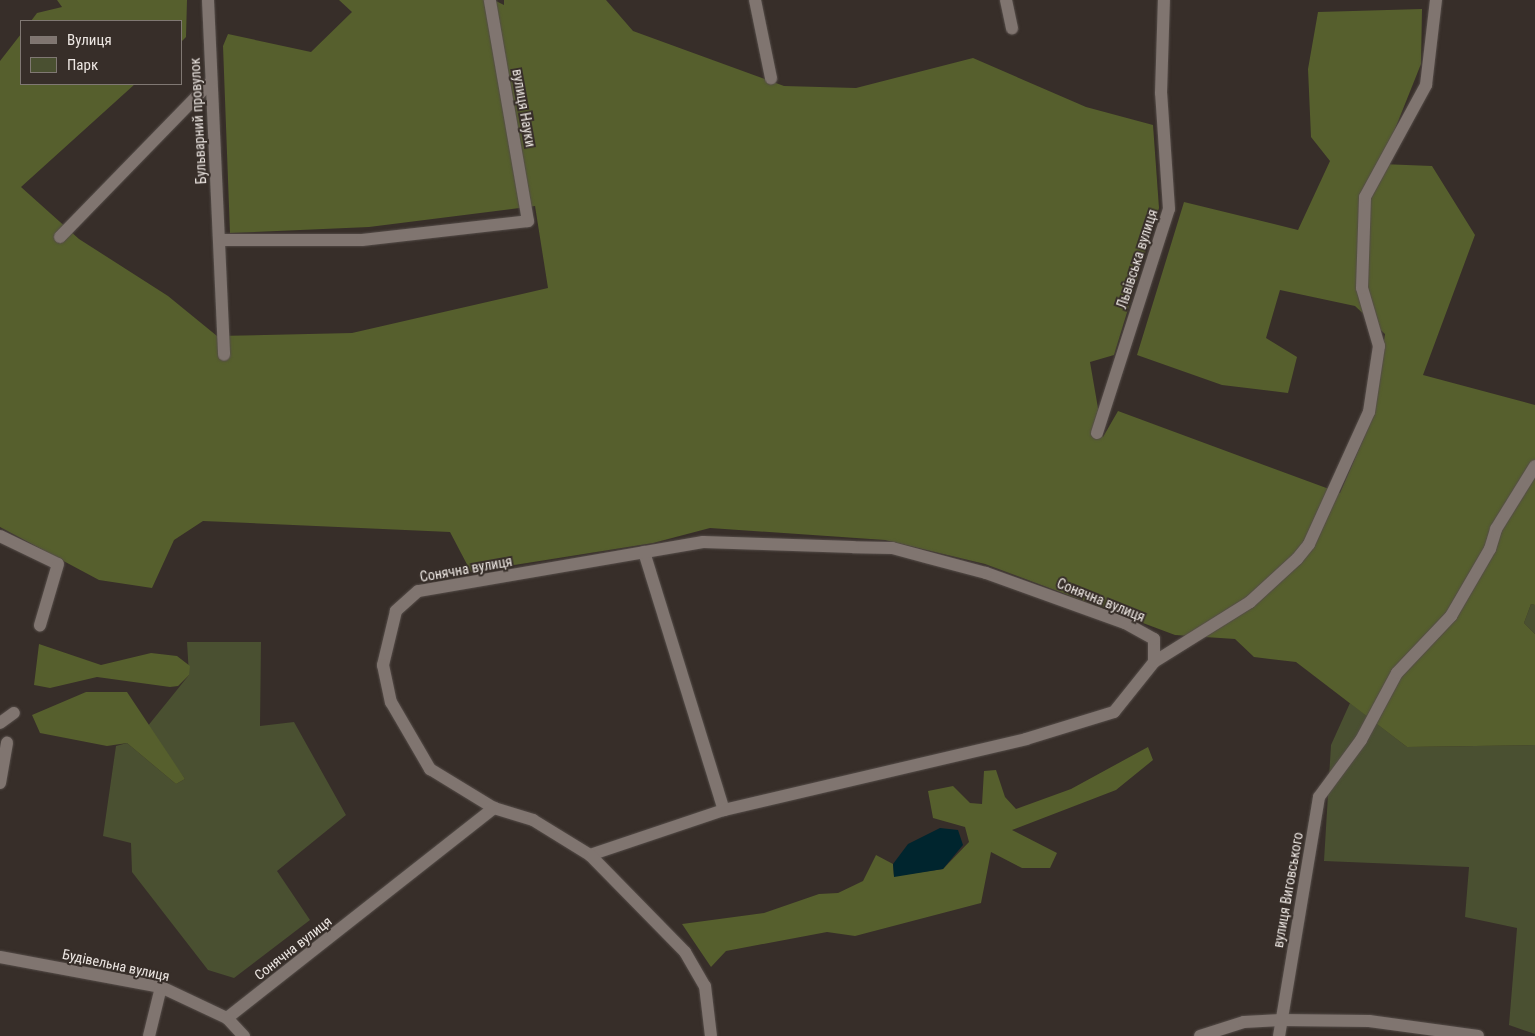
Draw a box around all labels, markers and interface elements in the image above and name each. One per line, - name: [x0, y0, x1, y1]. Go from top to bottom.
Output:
- legend: [20, 20, 182, 85]
- text: Вулиця: [67, 31, 112, 49]
- text: Парк: [67, 56, 98, 74]
- street label: Бульварний провулок: [186, 57, 210, 185]
- street label: вулиця Науки: [509, 68, 539, 148]
- street label: Львівська вулиця: [1113, 207, 1161, 311]
- street label: Сонячна вулиця: [418, 553, 514, 585]
- street label: Сонячна вулиця: [1054, 575, 1148, 625]
- street label: вулиця Виговського: [1270, 831, 1306, 949]
- street label: Сонячна вулиця: [251, 913, 335, 983]
- street label: Будівельна вулиця: [61, 945, 171, 985]

